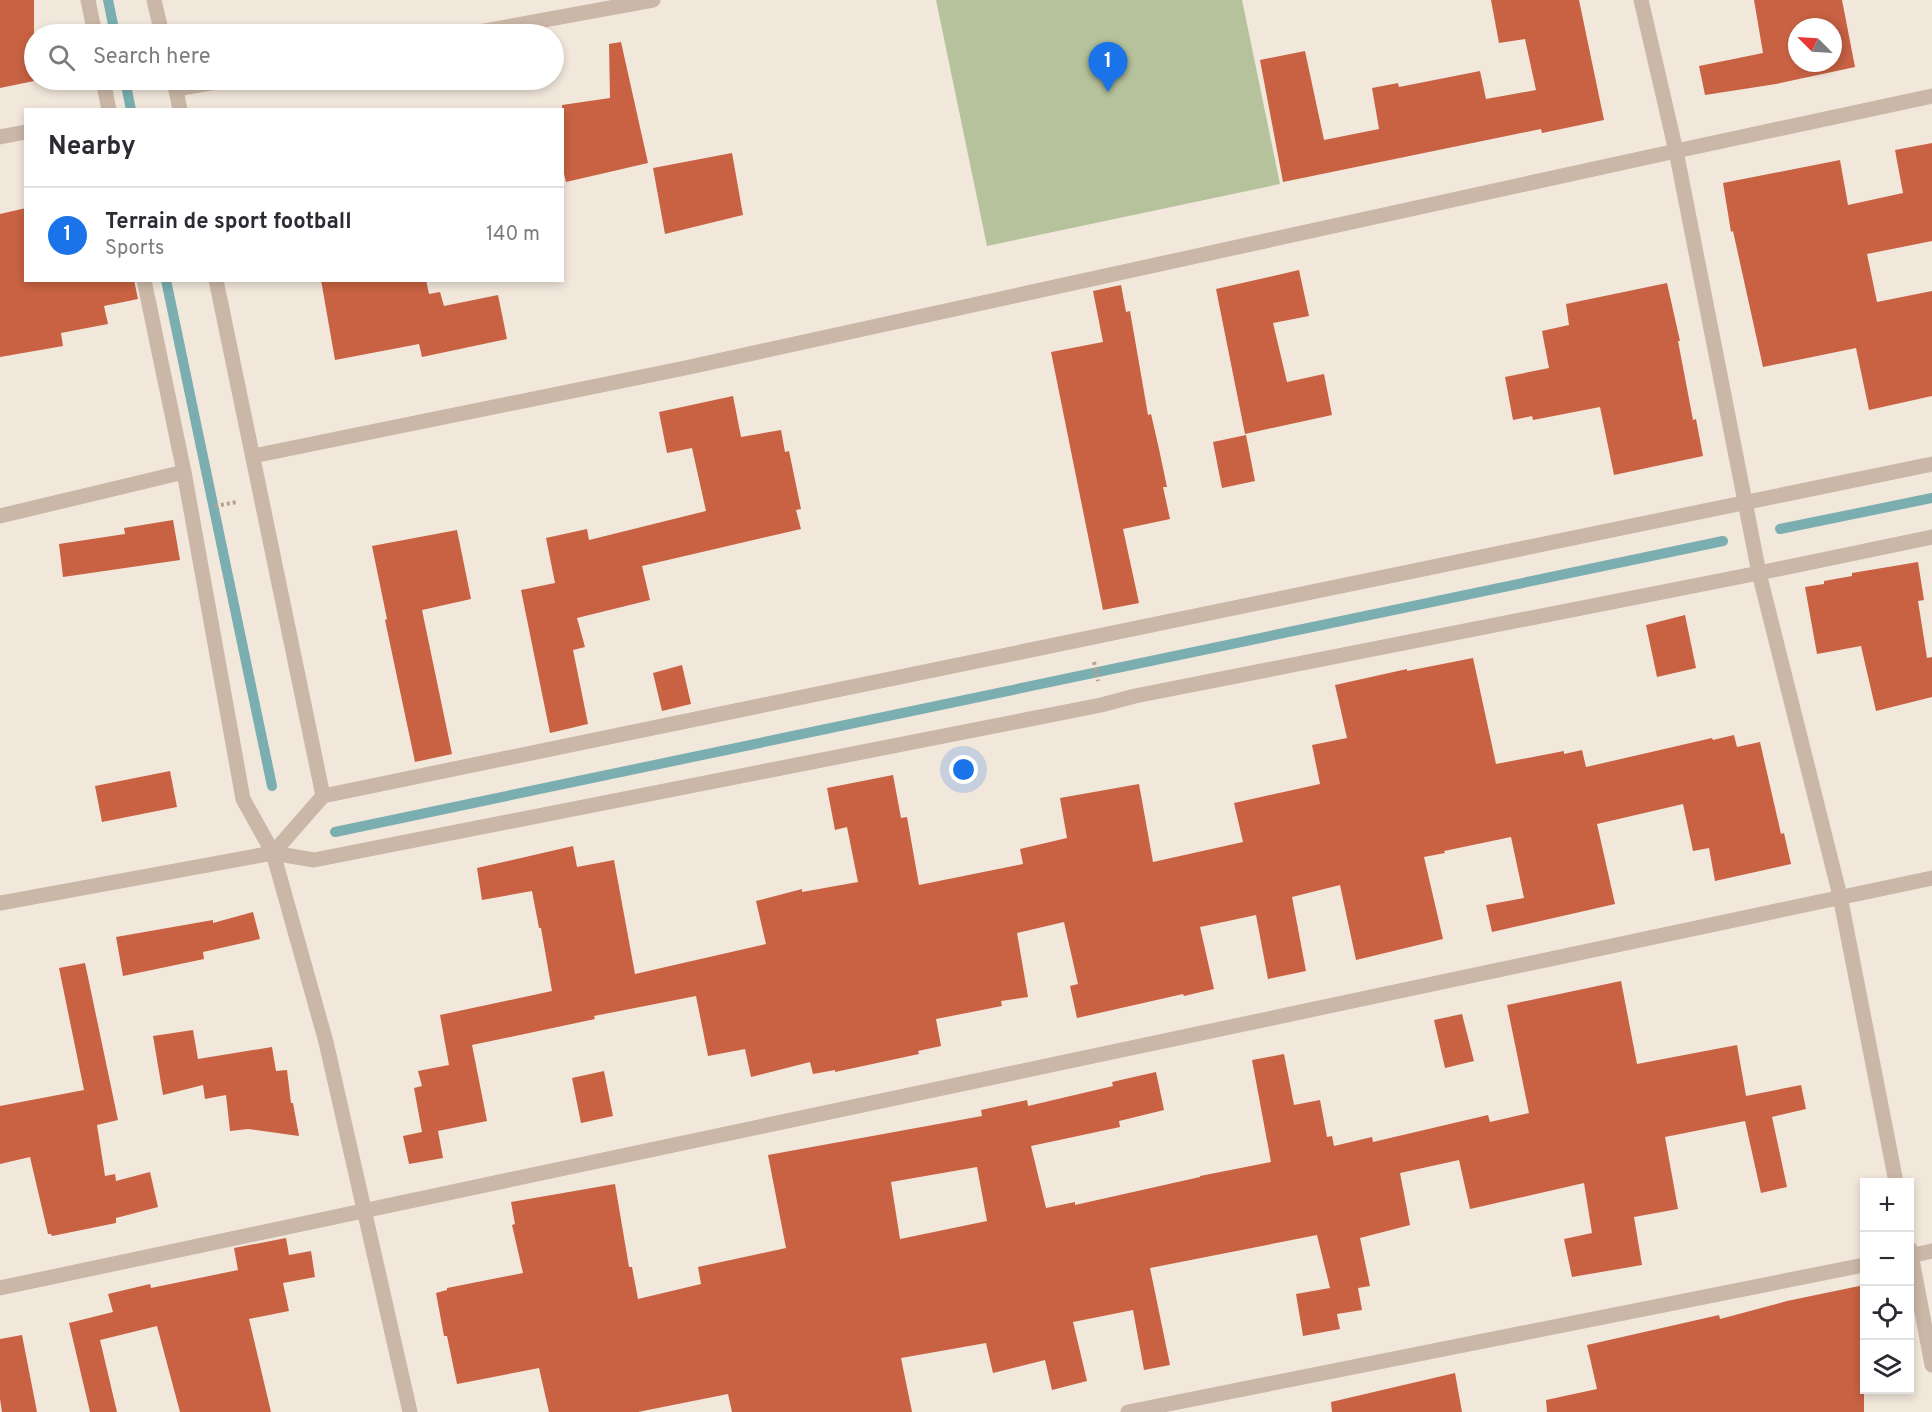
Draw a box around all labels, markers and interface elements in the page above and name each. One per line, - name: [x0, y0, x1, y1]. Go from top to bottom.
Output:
- north arrow: [1788, 18, 1842, 72]
- search box: [24, 24, 564, 90]
- icon: search: [45, 41, 78, 74]
- pin: 1: [1088, 42, 1128, 92]
- text: Search here: [93, 44, 211, 71]
- text: Nearby: [48, 131, 136, 164]
- text: Terrain de sport football: [105, 209, 352, 236]
- text: 1: [64, 222, 72, 248]
- text: 140 m: [486, 222, 540, 248]
- text: Sports: [105, 236, 165, 262]
- your location: [949, 755, 978, 784]
- map controls: [1860, 1178, 1914, 1394]
- button: +: [1860, 1178, 1914, 1232]
- button: −: [1860, 1232, 1914, 1286]
- button: locate: [1860, 1286, 1914, 1340]
- button: layers: [1860, 1340, 1914, 1394]

